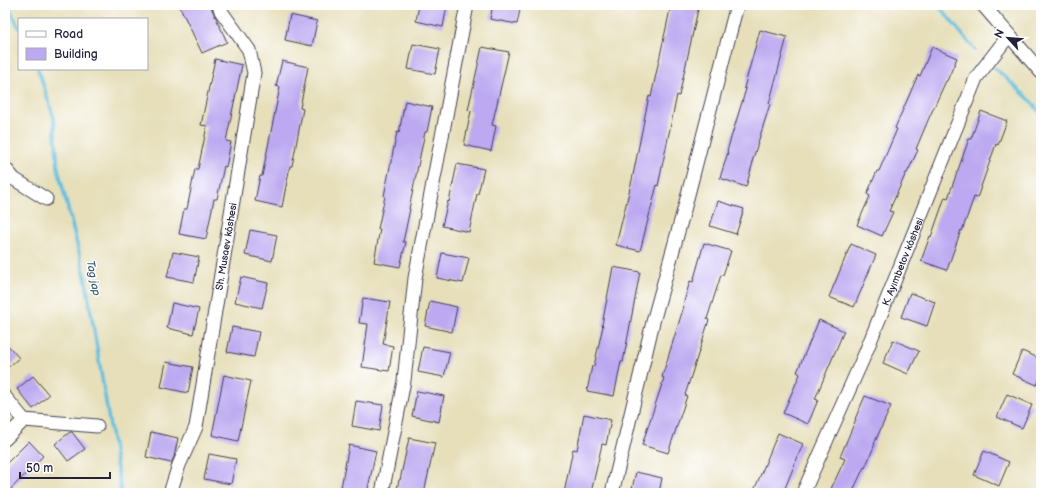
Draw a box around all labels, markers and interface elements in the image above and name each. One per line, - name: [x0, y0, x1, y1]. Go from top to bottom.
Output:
- legend: [18, 18, 148, 70]
- north arrow: [988, 18, 1028, 58]
- text: Road: [54, 27, 83, 42]
- text: N: [992, 27, 1007, 40]
- text: Building: [54, 47, 98, 62]
- street label: Sh. Musaev kóshesi: [213, 202, 240, 291]
- street label: K. Ayımbetov kóshesi: [880, 216, 926, 308]
- water label: Tag jap: [84, 259, 103, 297]
- scale bar: [20, 454, 110, 480]
- text: 50 m: [26, 461, 53, 476]

